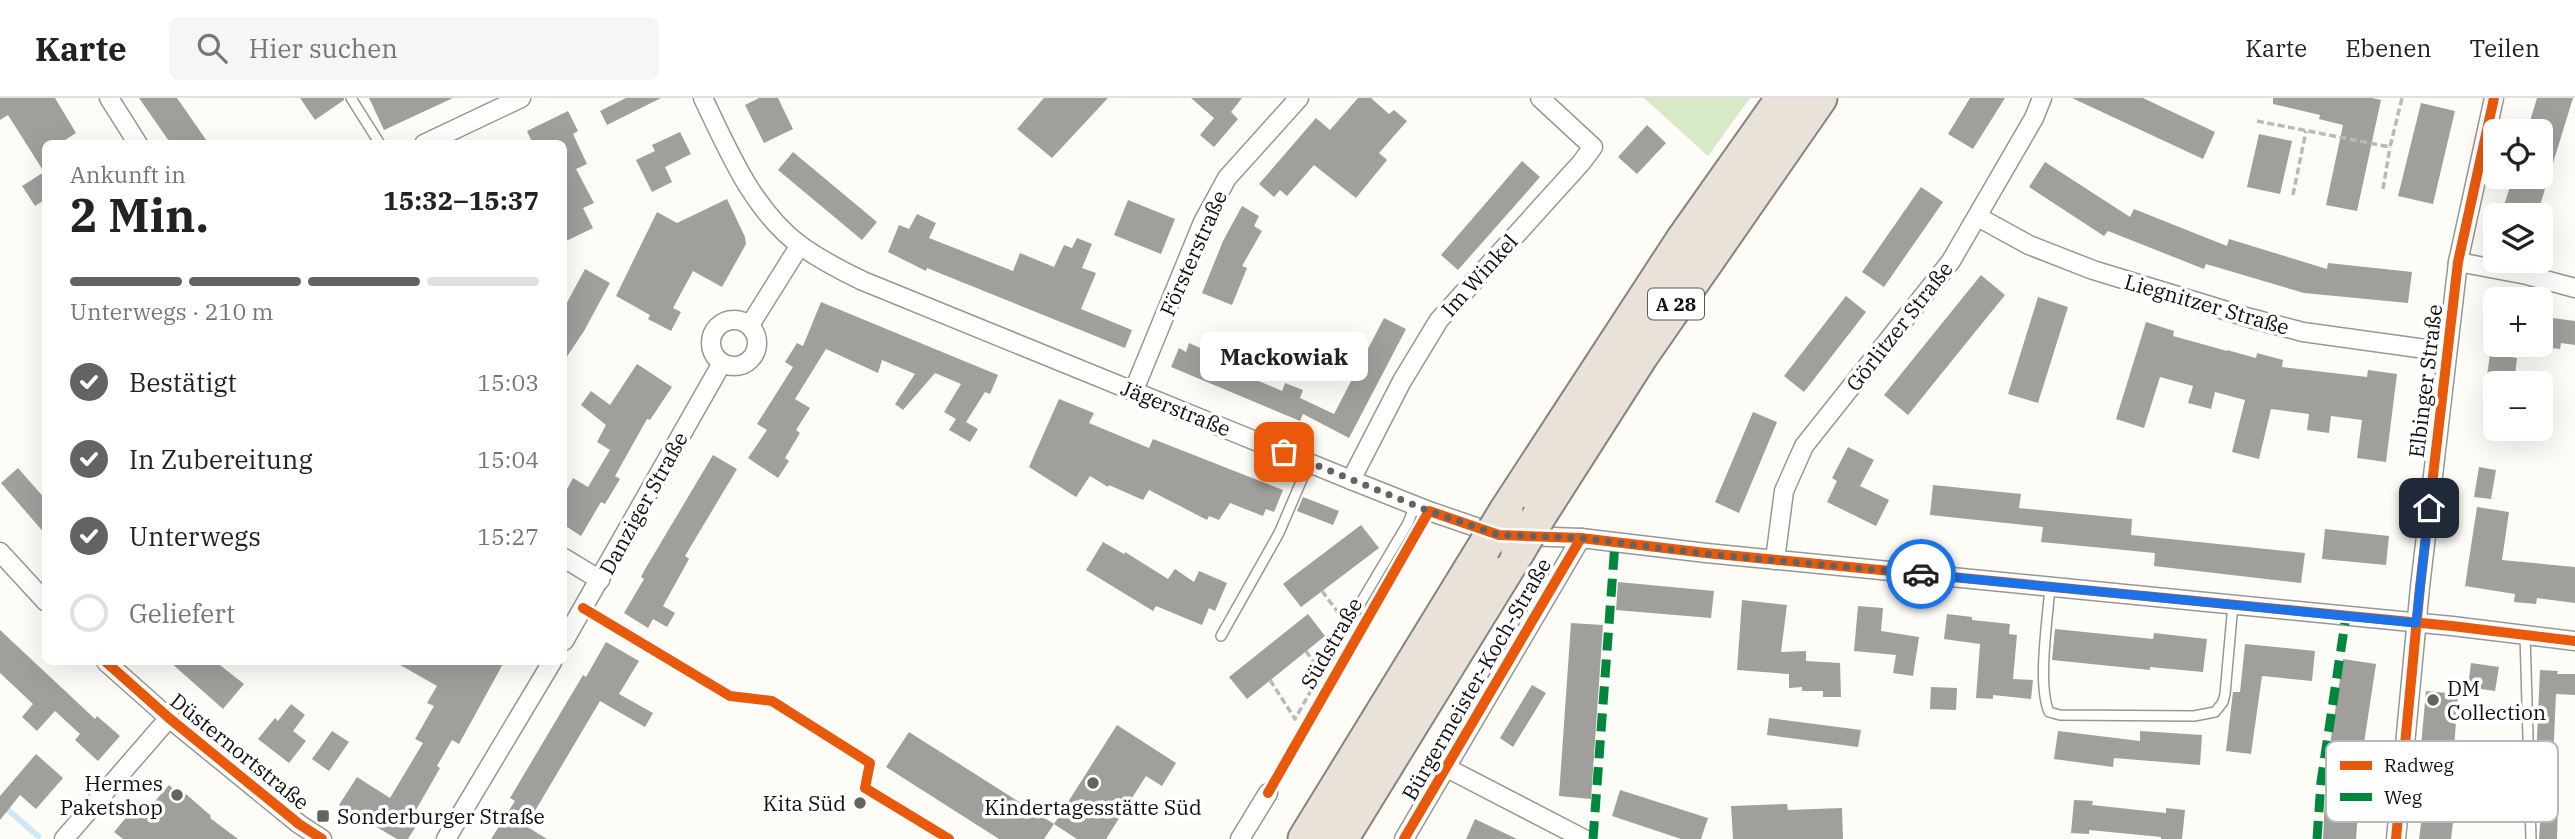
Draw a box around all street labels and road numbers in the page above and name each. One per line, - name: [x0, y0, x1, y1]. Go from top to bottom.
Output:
- street label: Försterstraße: [1153, 186, 1233, 320]
- street label: Im Winkel: [1435, 228, 1523, 322]
- street label: Görlitzer Straße: [1839, 255, 1959, 397]
- street label: Liegnitzer Straße: [2121, 267, 2293, 341]
- road number: A 28: [1648, 288, 1704, 320]
- street label: Elbinger Straße: [2402, 303, 2448, 459]
- street label: Jägerstraße: [1117, 373, 1235, 443]
- street label: Danziger Straße: [592, 427, 694, 579]
- street label: Bürgermeister-Koch-Straße: [1395, 553, 1557, 805]
- street label: Südstraße: [1294, 592, 1368, 694]
- street label: Düsternortstraße: [165, 686, 315, 816]

